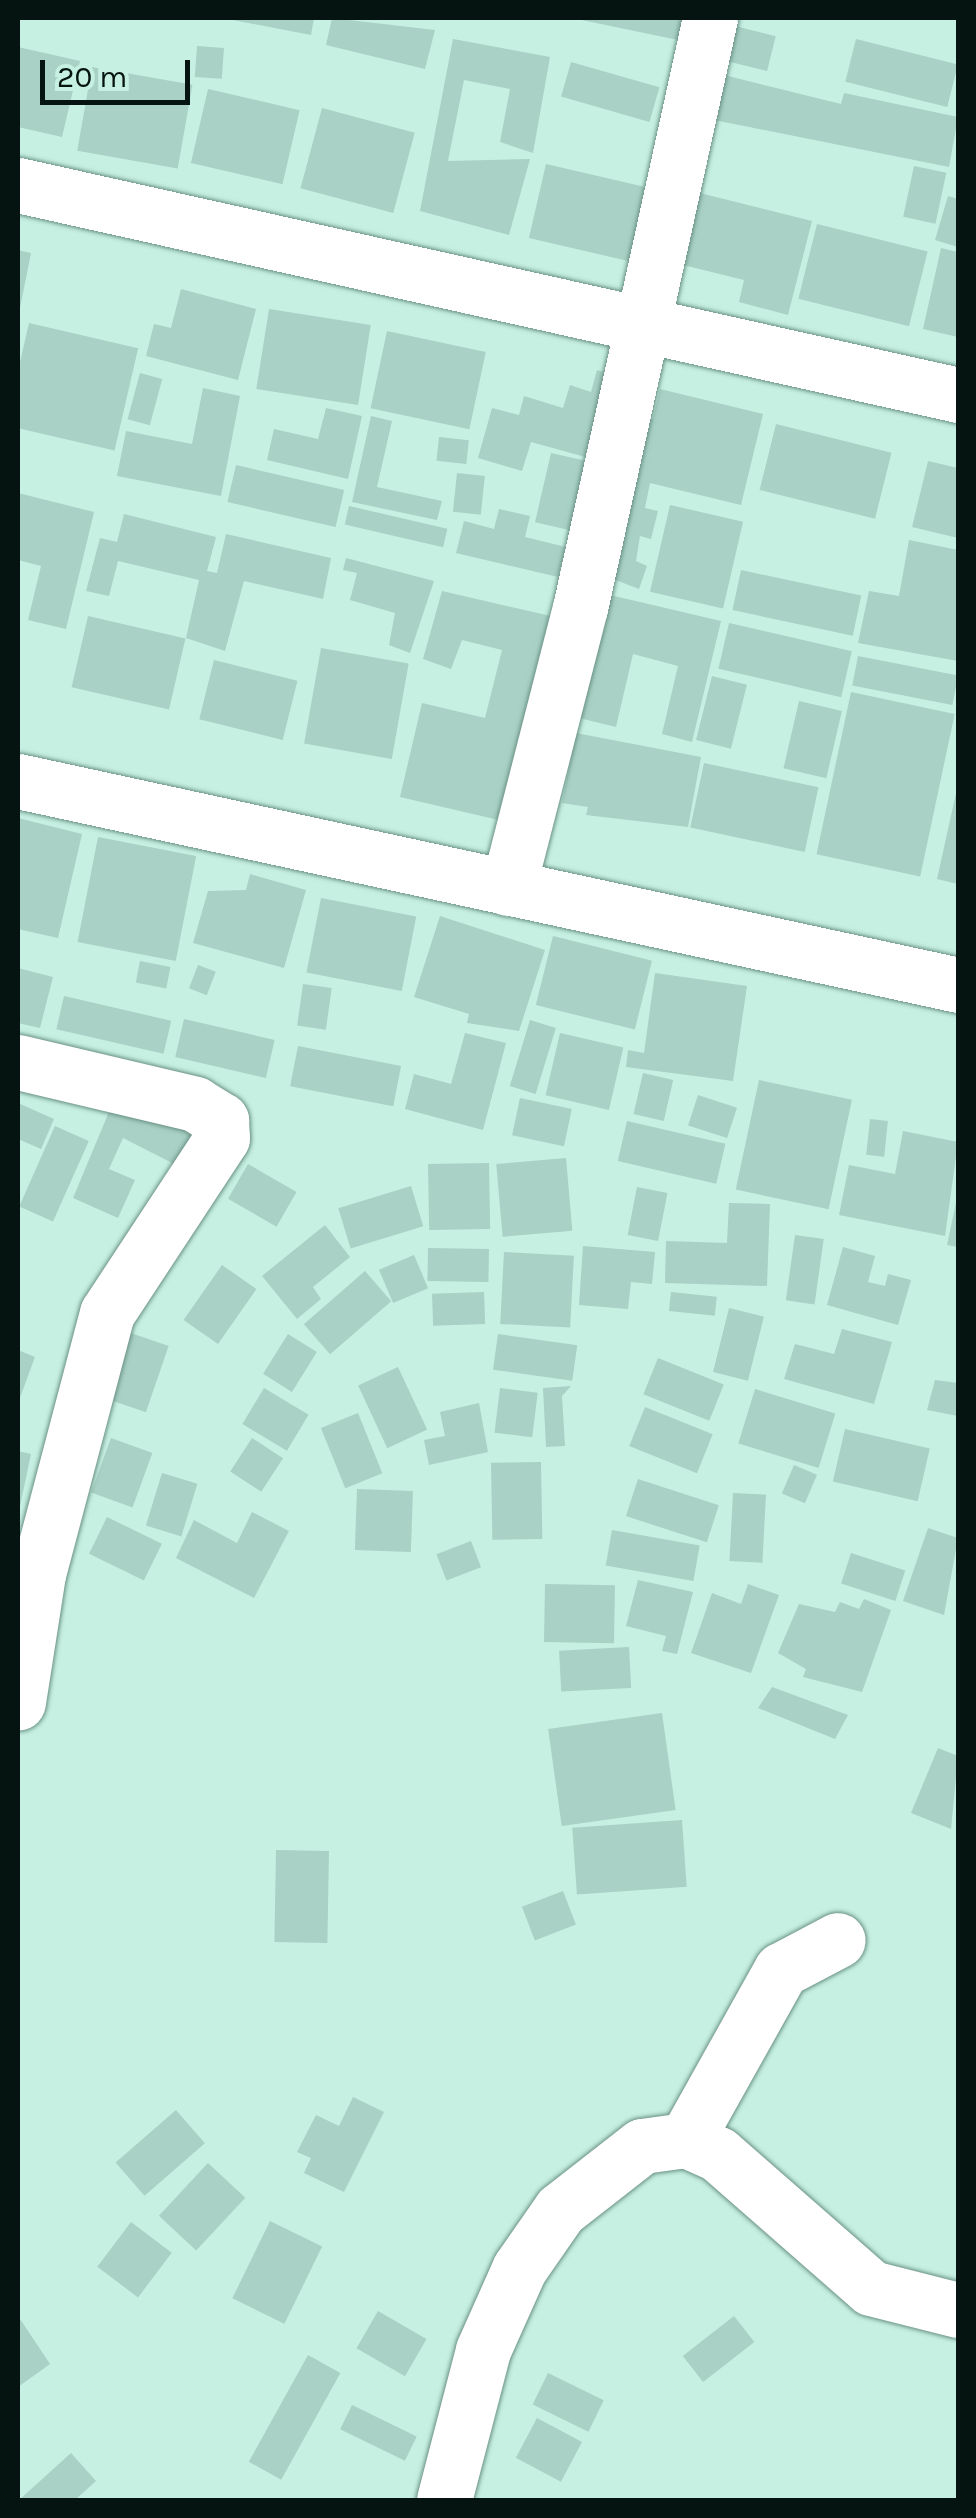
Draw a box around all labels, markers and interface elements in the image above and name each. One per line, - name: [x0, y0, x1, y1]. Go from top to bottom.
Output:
- scale bar: [45, 40, 195, 102]
- text: 20 m: [57, 59, 127, 95]

